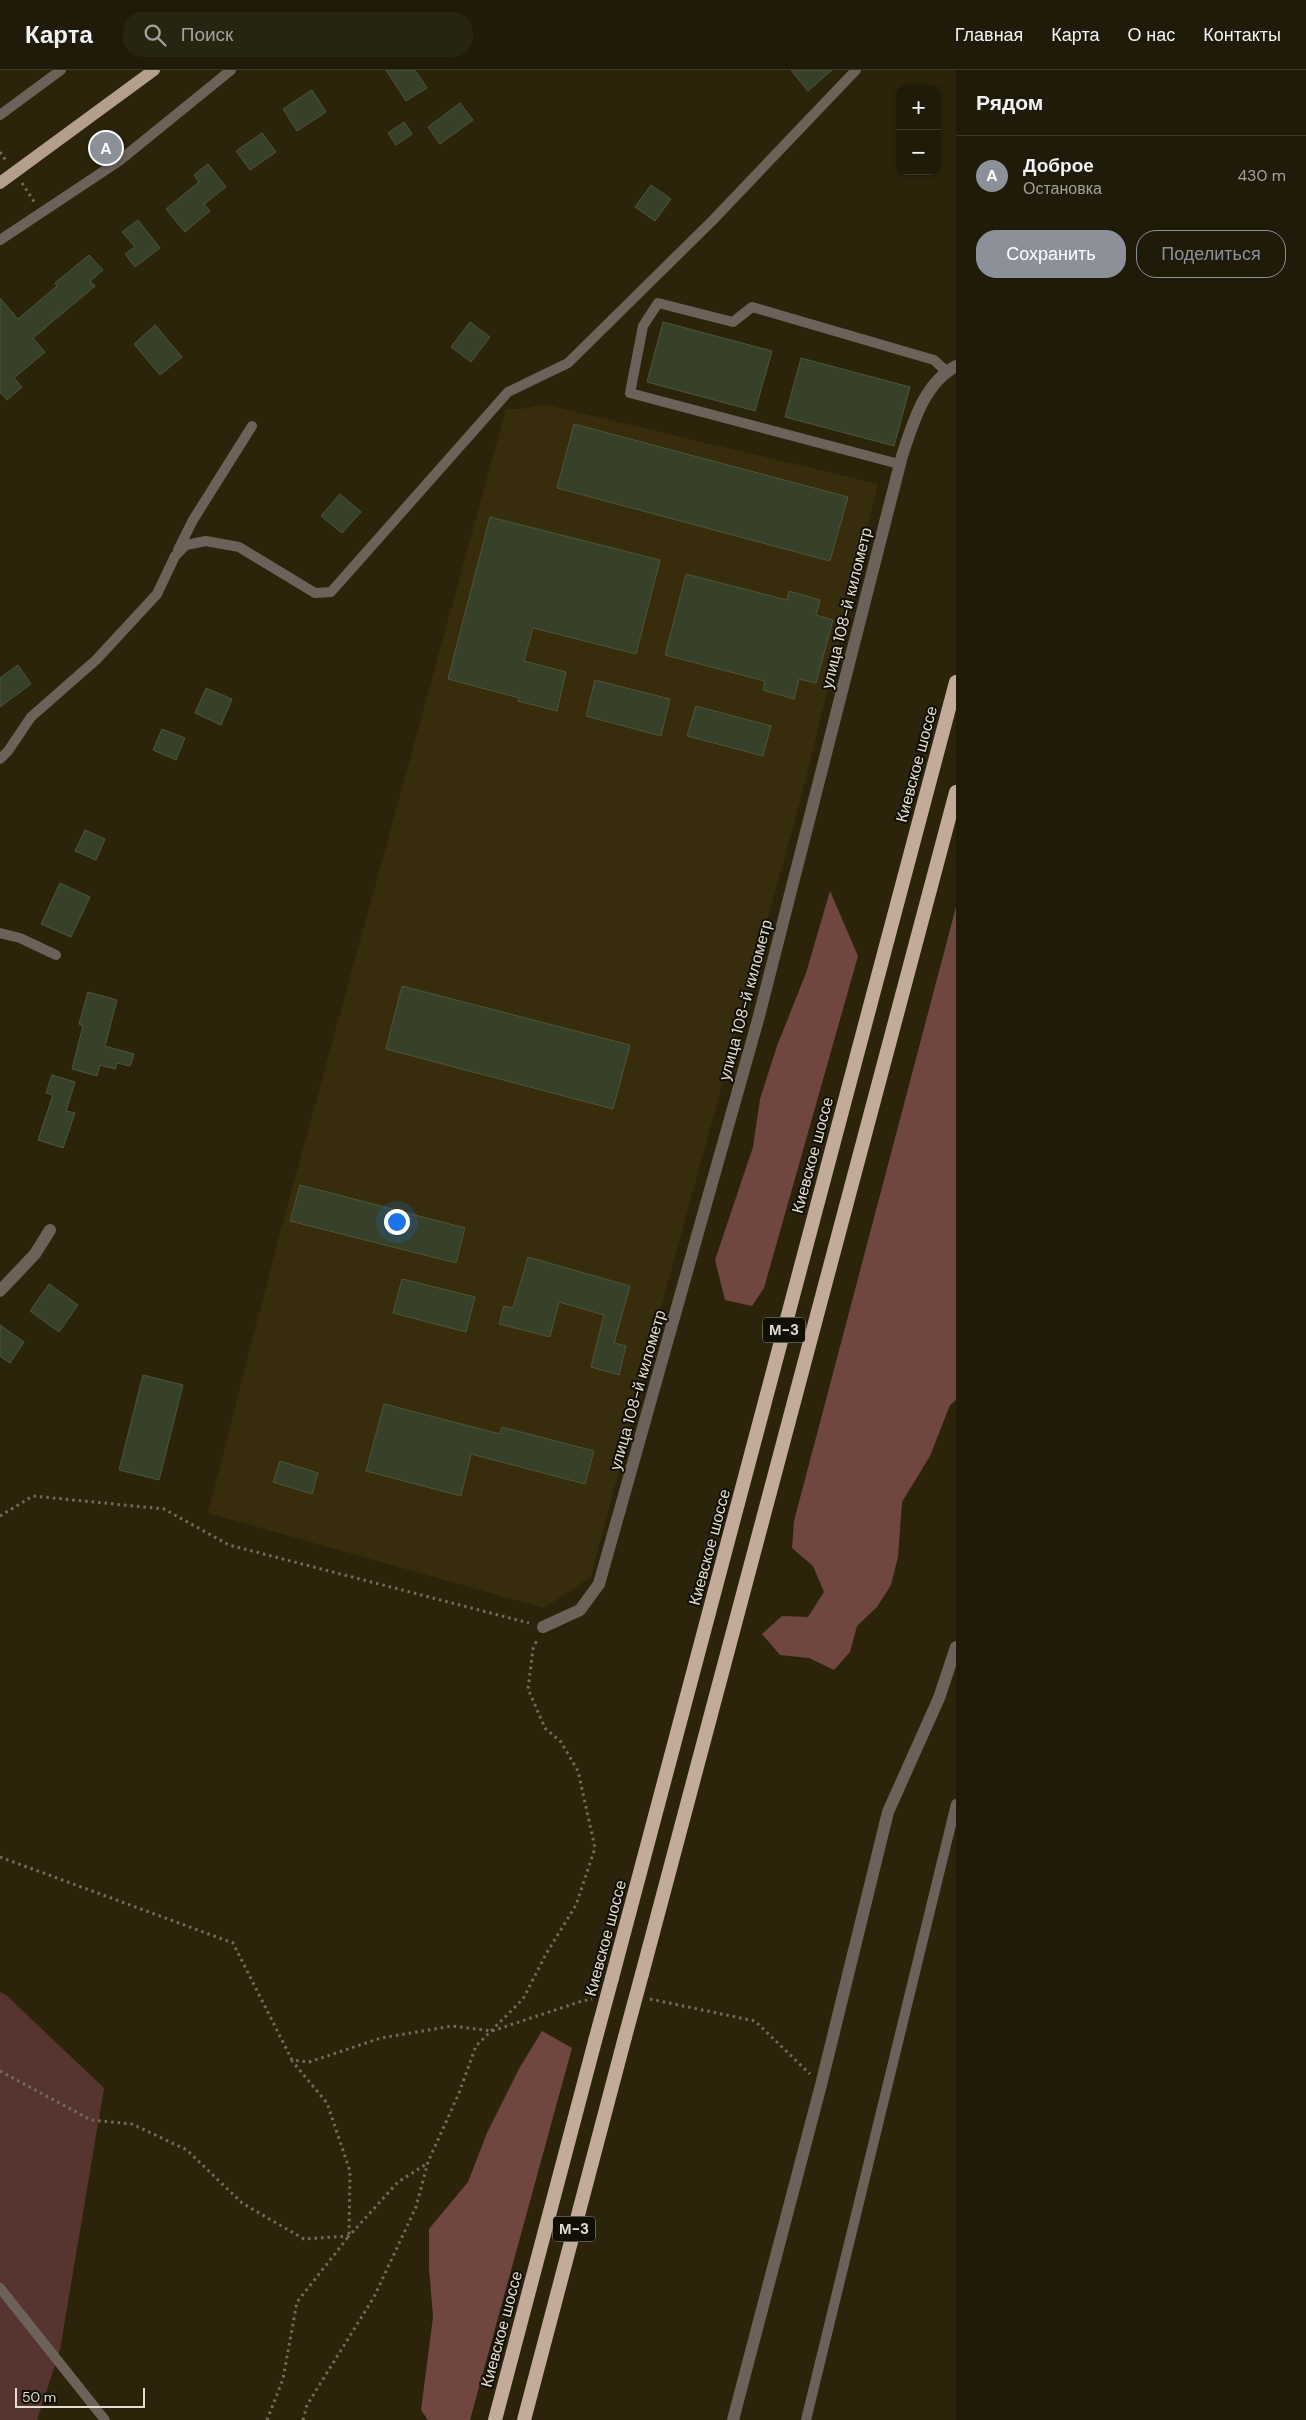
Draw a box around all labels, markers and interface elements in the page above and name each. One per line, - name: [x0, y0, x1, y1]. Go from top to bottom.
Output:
- search box: [123, 12, 473, 57]
- text: Карта: [25, 19, 93, 50]
- icon: search: [141, 21, 169, 49]
- text: Поиск: [181, 22, 233, 47]
- text: Главная: [955, 23, 1023, 47]
- text: Карта: [1051, 23, 1100, 47]
- text: О нас: [1128, 23, 1175, 47]
- text: Контакты: [1203, 23, 1281, 47]
- map controls: [896, 85, 941, 175]
- button: +: [896, 85, 941, 130]
- text: Рядом: [976, 89, 1043, 117]
- pin: A: [90, 129, 122, 167]
- button: −: [896, 130, 941, 175]
- text: Доброе: [1023, 153, 1094, 178]
- text: A: [986, 165, 998, 186]
- text: 430 m: [1237, 165, 1286, 186]
- text: Остановка: [1023, 178, 1102, 199]
- button: Сохранить: [976, 230, 1126, 278]
- button: Поделиться: [1136, 230, 1286, 278]
- street label: улица 108-й километр: [816, 525, 877, 691]
- street label: Киевское шоссе: [891, 704, 942, 824]
- street label: улица 108-й километр: [714, 917, 777, 1083]
- street label: Киевское шоссе: [787, 1095, 838, 1215]
- your location: [384, 1209, 410, 1235]
- street label: улица 108-й километр: [605, 1308, 670, 1473]
- road number: М-3: [763, 1318, 805, 1342]
- street label: Киевское шоссе: [684, 1487, 735, 1607]
- street label: Киевское шоссе: [580, 1878, 631, 1998]
- road number: М-3: [553, 2216, 595, 2242]
- street label: Киевское шоссе: [476, 2269, 527, 2389]
- scale bar: [15, 2385, 145, 2408]
- text: 50 m: [22, 2388, 56, 2406]

